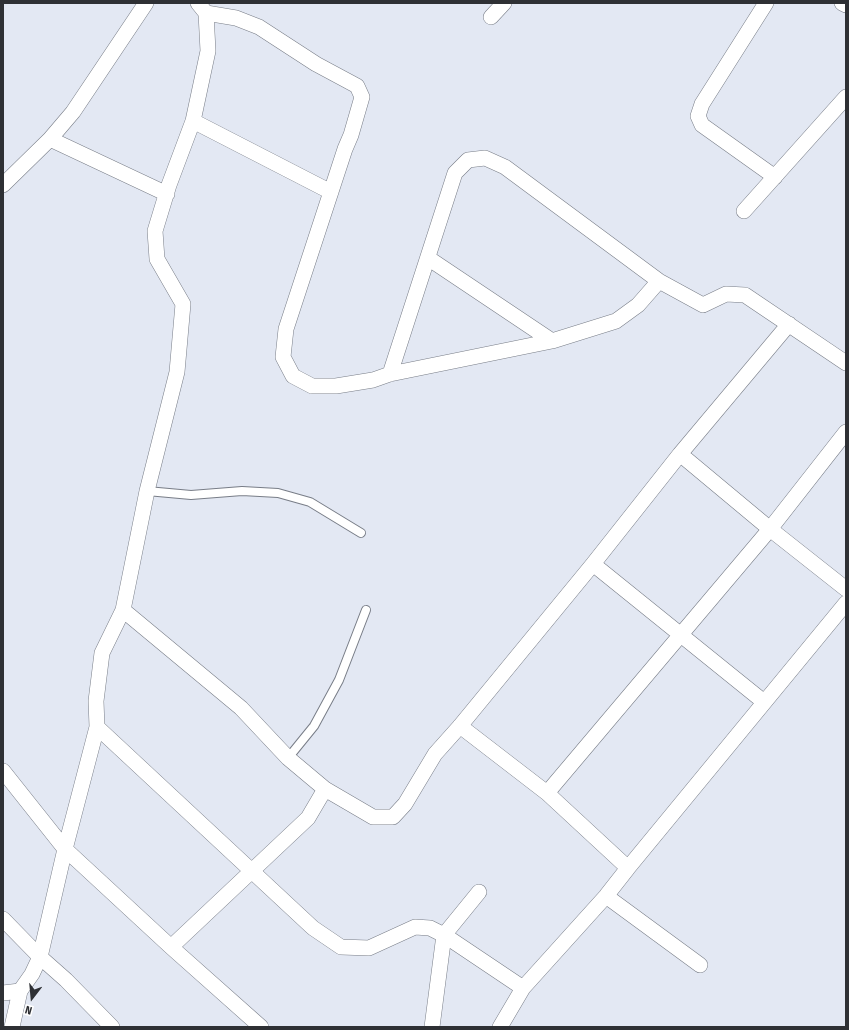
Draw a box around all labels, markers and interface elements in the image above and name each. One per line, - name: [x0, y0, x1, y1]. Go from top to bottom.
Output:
- north arrow: [12, 978, 52, 1018]
- text: N: [24, 1003, 34, 1017]

